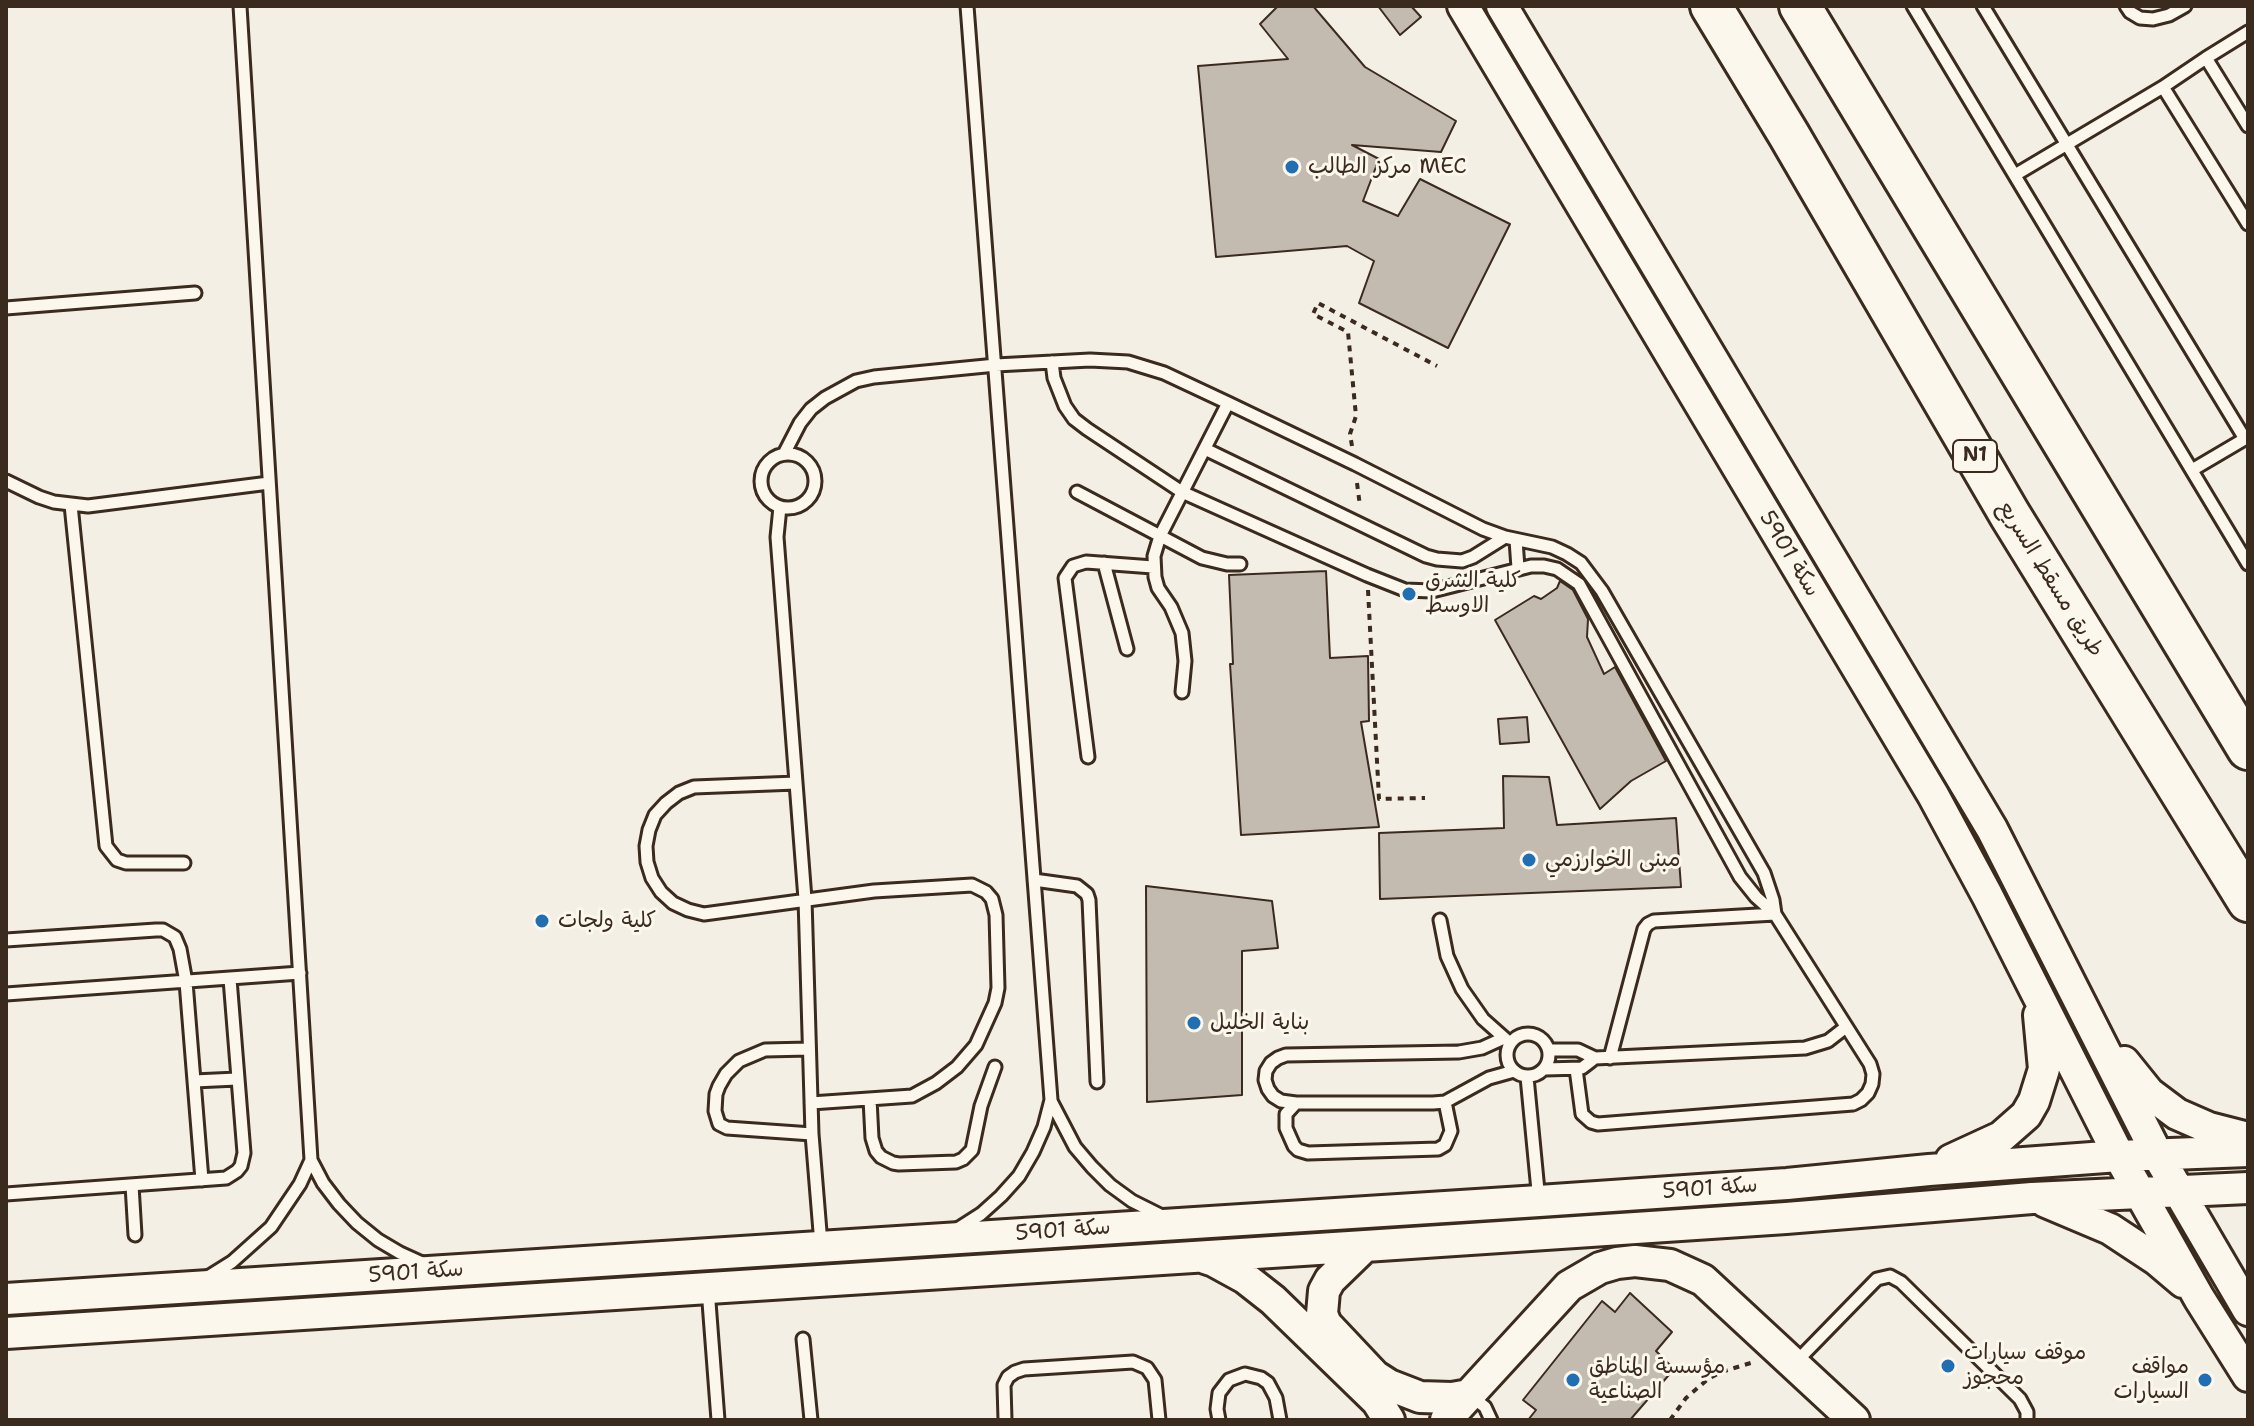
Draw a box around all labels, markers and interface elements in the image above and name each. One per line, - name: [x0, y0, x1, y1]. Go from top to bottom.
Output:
- place label: مركز الطالب MEC: [1308, 154, 1467, 180]
- marker: مركز الطالب MEC: [1283, 158, 1301, 176]
- road number: N1: [1953, 440, 1997, 472]
- street label: طريق مسقط السريع: [1991, 496, 2109, 662]
- street label: سكة 5901: [1753, 506, 1825, 602]
- place label: كلية الشرق الاوسط: [1425, 568, 1521, 620]
- marker: كلية الشرق الاوسط: [1400, 585, 1418, 603]
- place label: مبنى الخوارزمي: [1545, 847, 1680, 873]
- marker: مبنى الخوارزمي: [1520, 851, 1538, 869]
- place label: كلية ولجات: [558, 908, 656, 934]
- marker: كلية ولجات: [533, 912, 551, 930]
- place label: بناية الخليل: [1210, 1010, 1309, 1036]
- marker: بناية الخليل: [1185, 1014, 1203, 1032]
- street label: سكة 5901: [1661, 1172, 1759, 1206]
- street label: سكة 5901: [1014, 1214, 1112, 1248]
- street label: سكة 5901: [367, 1256, 465, 1290]
- place label: موقف سيارات محجوز: [1964, 1340, 2086, 1392]
- place label: مؤسسة المناطق الصناعية: [1589, 1354, 1725, 1406]
- place label: مواقف السيارات: [2113, 1354, 2189, 1406]
- marker: موقف سيارات محجوز: [1939, 1357, 1957, 1375]
- marker: مؤسسة المناطق الصناعية: [1564, 1371, 1582, 1389]
- marker: مواقف السيارات: [2196, 1371, 2214, 1389]

